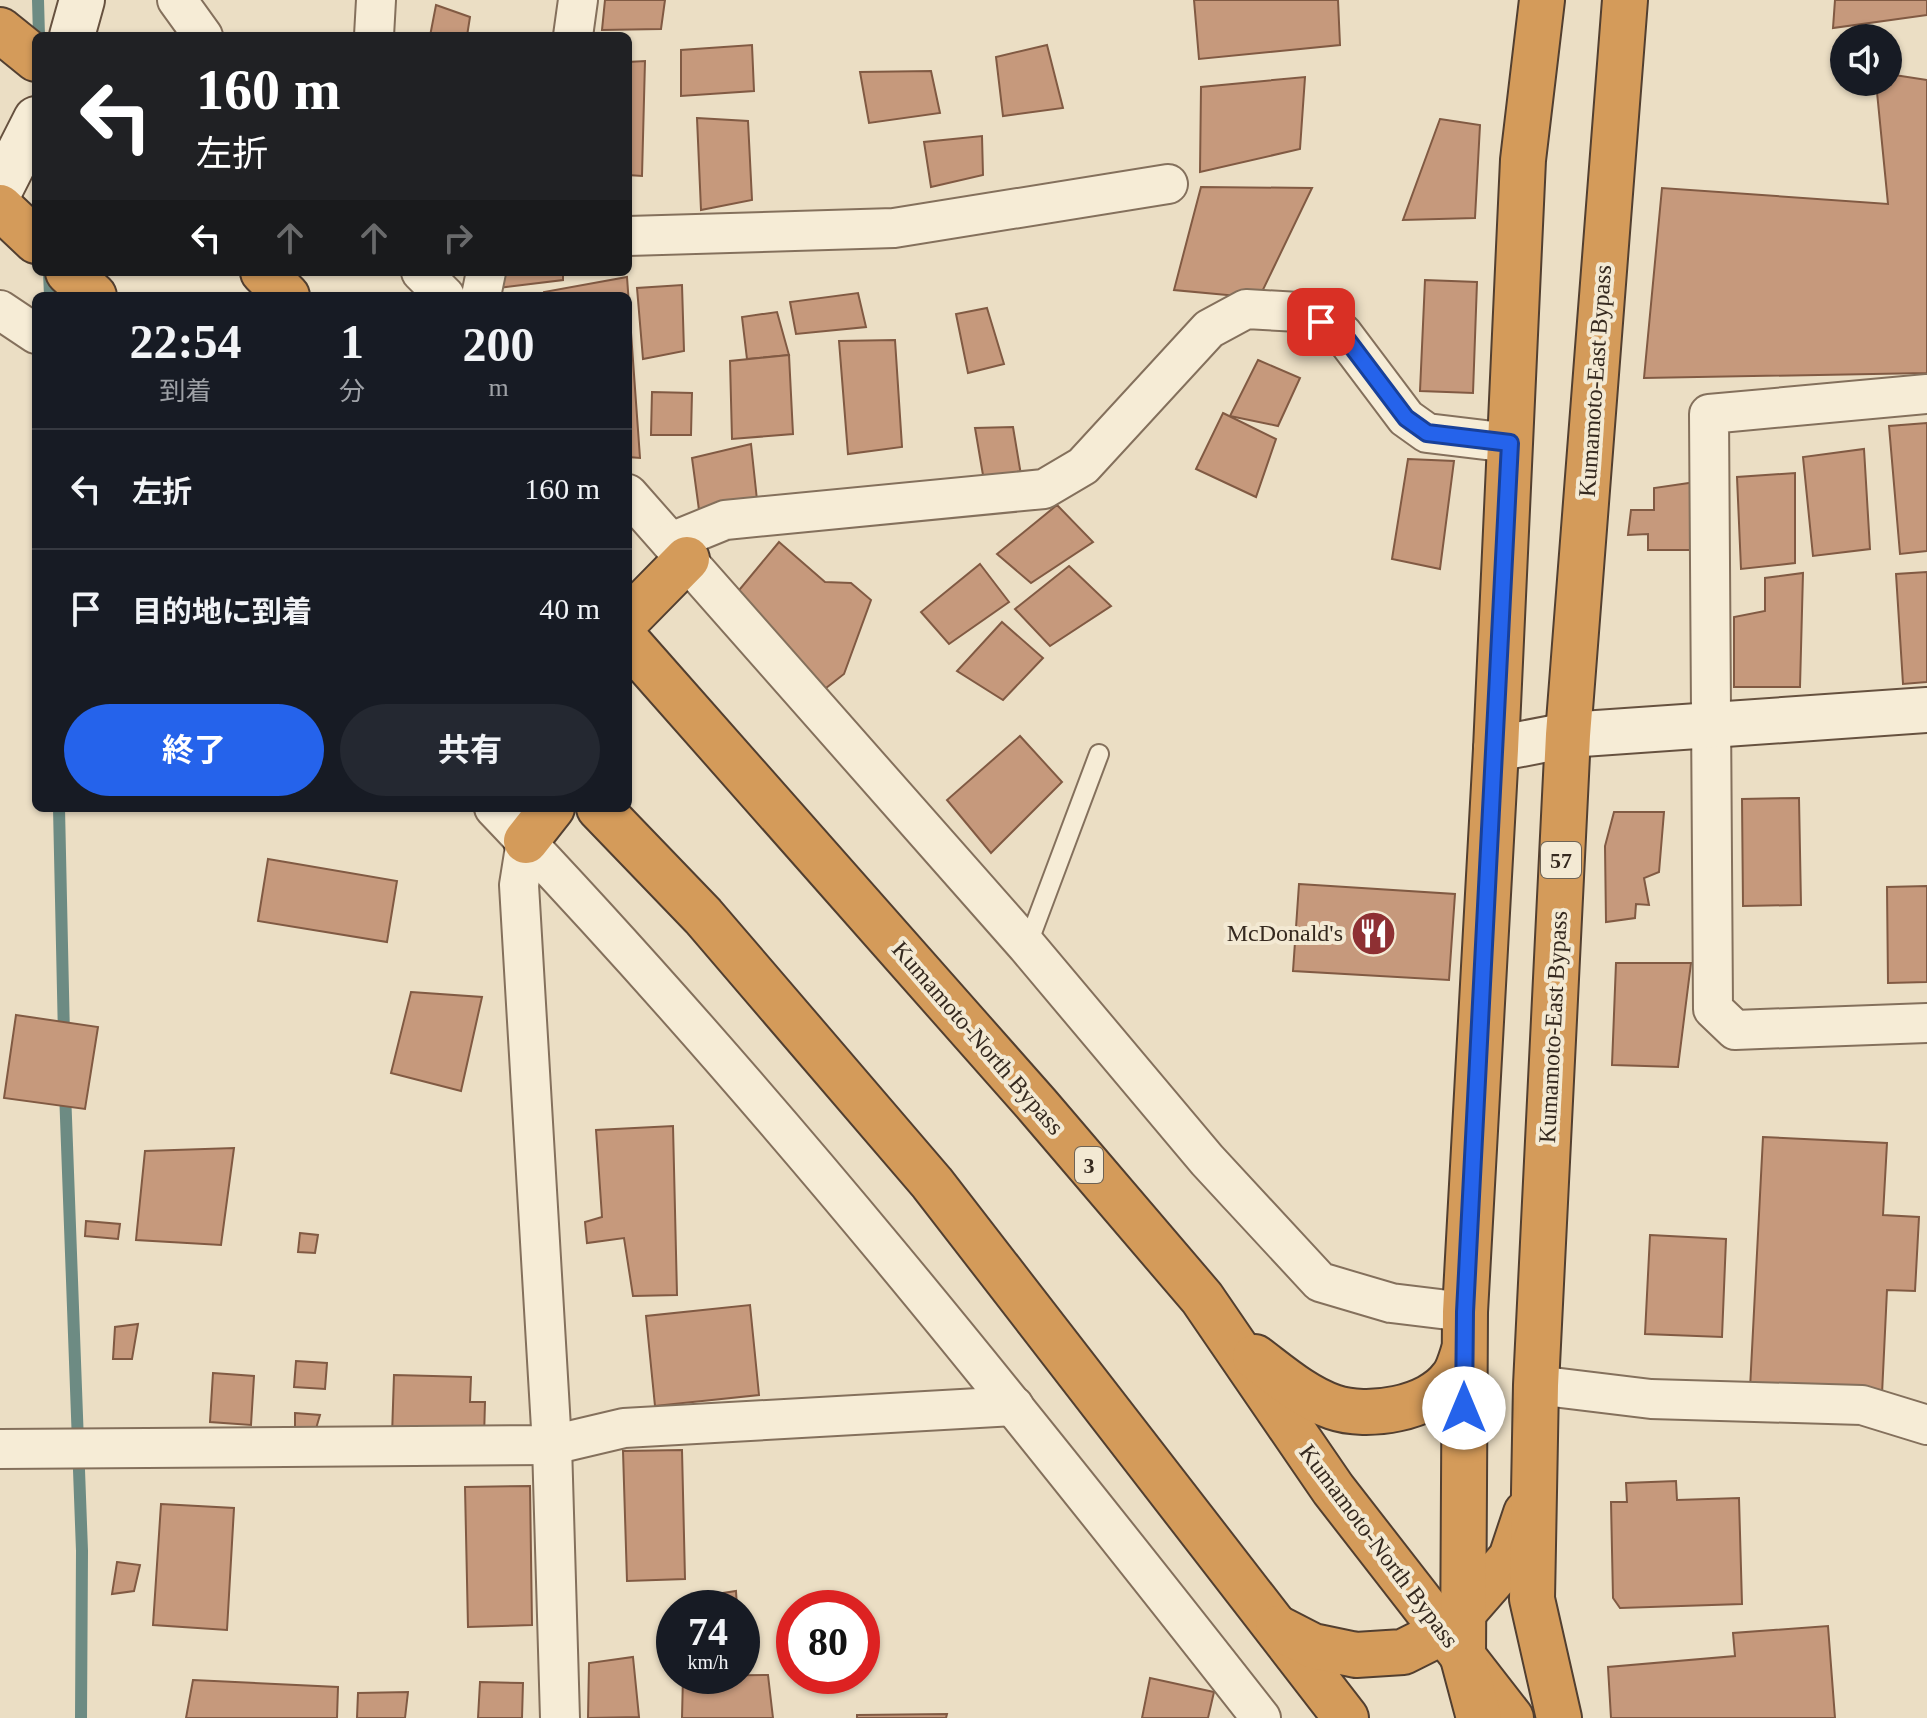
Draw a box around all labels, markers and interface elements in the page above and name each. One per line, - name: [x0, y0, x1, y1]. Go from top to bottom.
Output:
- map controls: [1830, 24, 1902, 96]
- button: sound: [1830, 24, 1902, 96]
- text: 160 m: [196, 59, 341, 121]
- icon: left: [64, 64, 168, 168]
- text: 左折: [196, 134, 268, 174]
- icon: left: [184, 216, 228, 260]
- icon: ahead: [268, 216, 312, 260]
- icon: ahead: [352, 216, 396, 260]
- icon: right: [436, 216, 480, 260]
- street label: Kumamoto-East Bypass: [1574, 264, 1616, 498]
- pin: [1287, 288, 1355, 356]
- icon: arrive: [1299, 300, 1343, 344]
- text: 22:54: [130, 315, 241, 368]
- text: 1: [340, 315, 364, 368]
- text: 200: [463, 318, 535, 371]
- text: m: [488, 373, 509, 402]
- text: 到着: [159, 377, 212, 406]
- text: 分: [339, 377, 365, 406]
- icon: left: [64, 467, 108, 511]
- text: 160 m: [524, 472, 600, 505]
- text: 左折: [132, 475, 192, 508]
- icon: arrive: [64, 587, 108, 631]
- text: 40 m: [539, 592, 600, 625]
- text: 目的地に到着: [132, 595, 312, 628]
- button: 終了: [64, 704, 324, 796]
- button: 共有: [340, 704, 600, 796]
- road number: 57: [1541, 842, 1581, 878]
- restaurant icon: McDonald's: [1350, 909, 1398, 957]
- street label: Kumamoto-East Bypass: [1534, 910, 1572, 1144]
- place label: McDonald's: [1227, 920, 1343, 946]
- street label: Kumamoto-North Bypass: [887, 936, 1069, 1140]
- road number: 3: [1075, 1147, 1103, 1183]
- position arrow: [1422, 1366, 1506, 1450]
- street label: Kumamoto-North Bypass: [1294, 1439, 1464, 1653]
- speed limit sign: 80: [776, 1590, 880, 1694]
- text: 74: [688, 1609, 728, 1654]
- text: km/h: [687, 1651, 729, 1673]

